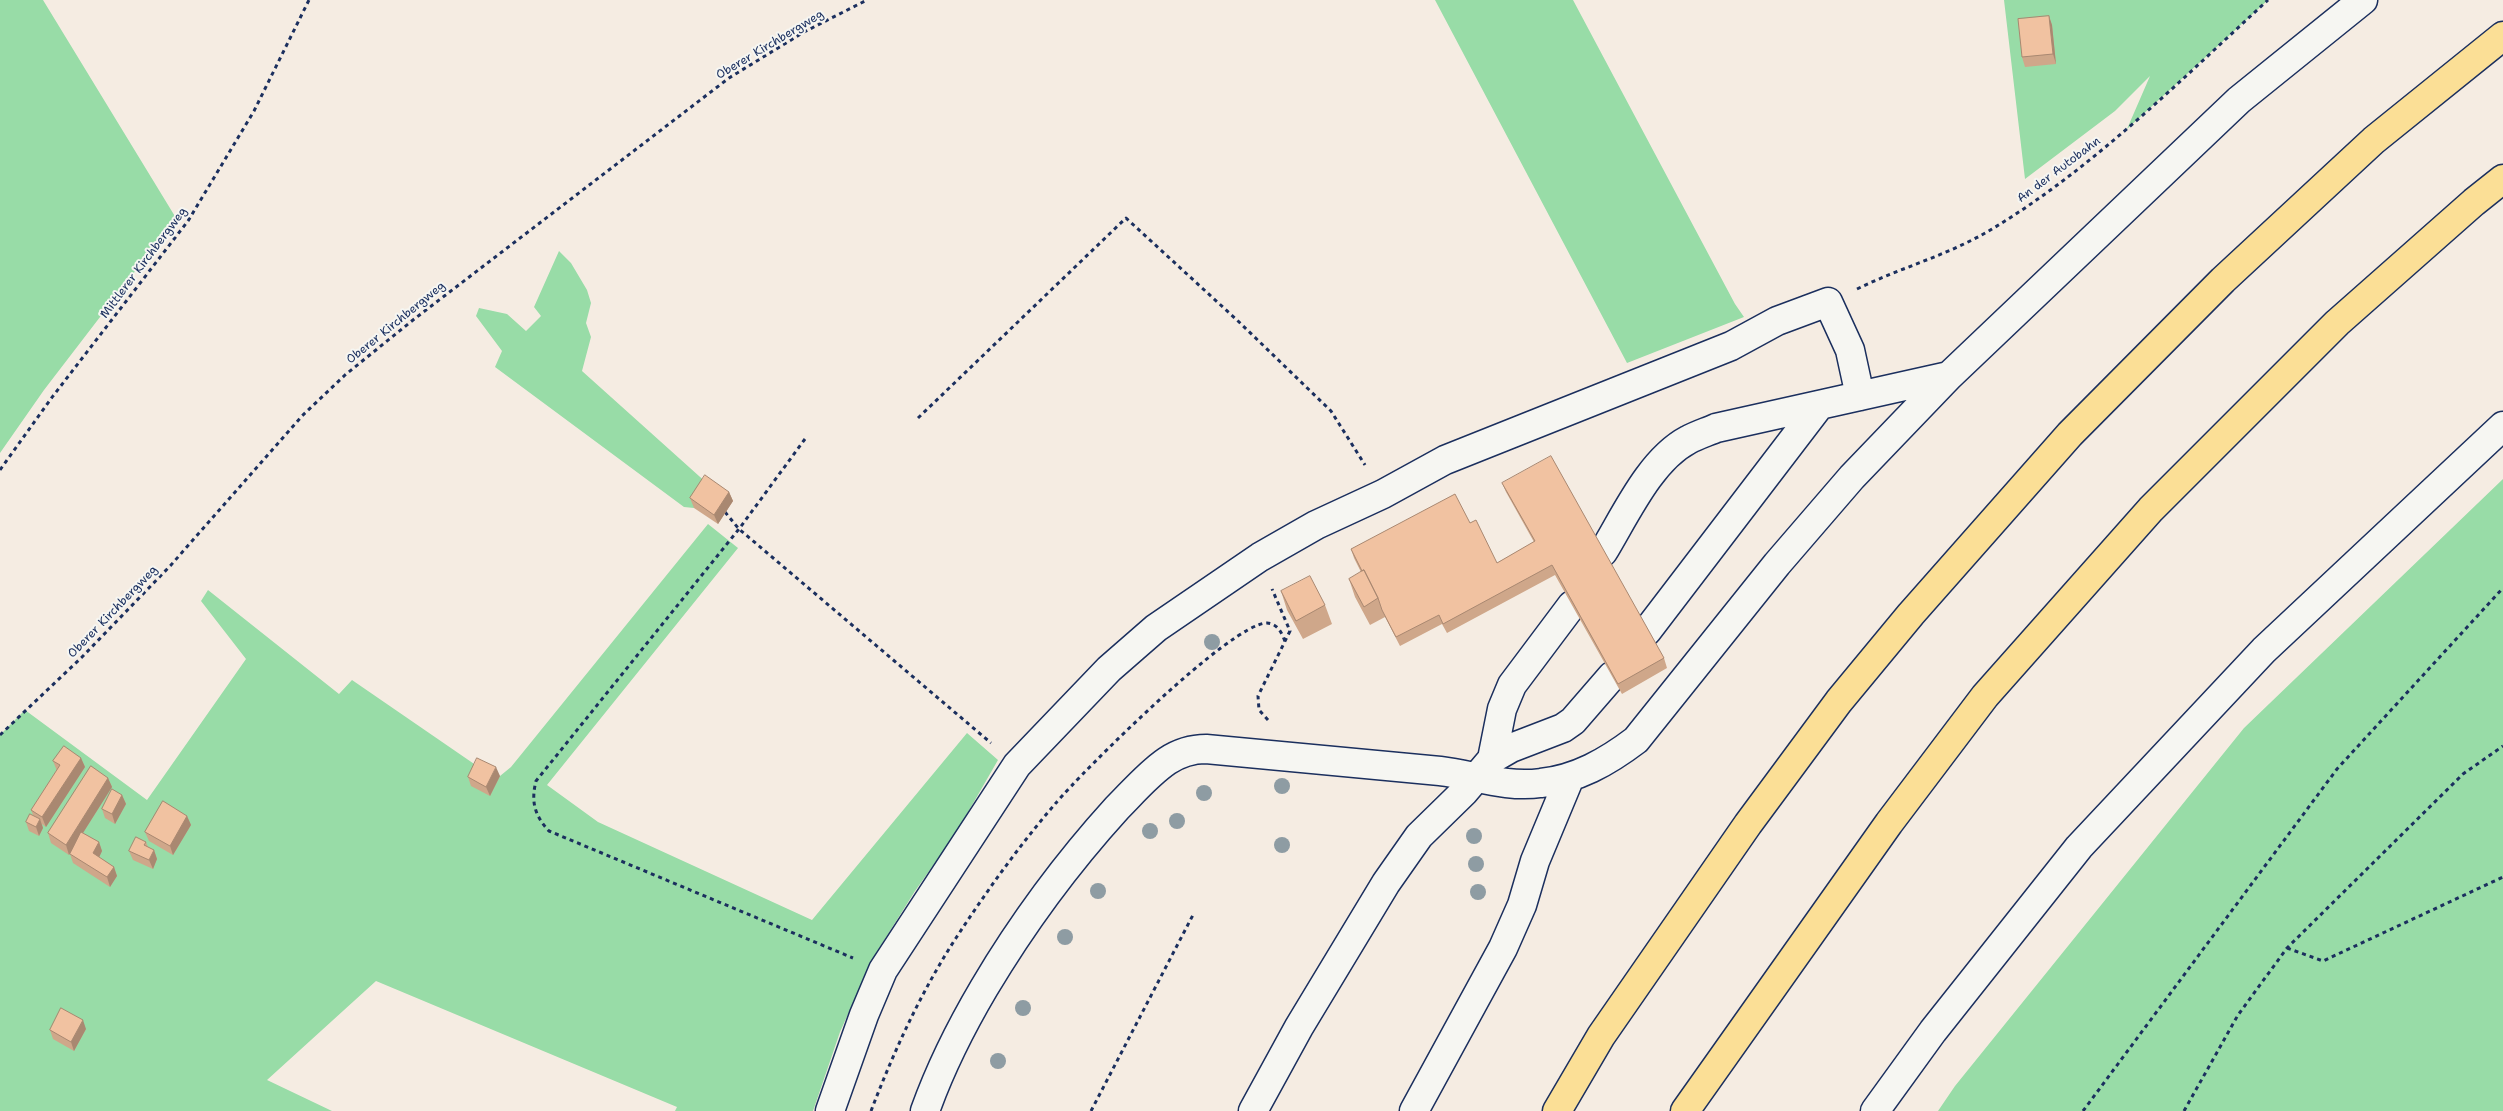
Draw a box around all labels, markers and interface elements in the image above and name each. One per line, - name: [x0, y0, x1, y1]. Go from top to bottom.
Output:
- street label: Oberer Kirchbergweg: [714, 7, 826, 83]
- street label: An der Autobahn: [2014, 134, 2104, 206]
- street label: Mittlerer Kirchbergweg: [97, 205, 191, 321]
- street label: Oberer Kirchbergweg: [344, 279, 448, 367]
- street label: Oberer Kirchbergweg: [65, 563, 161, 661]

